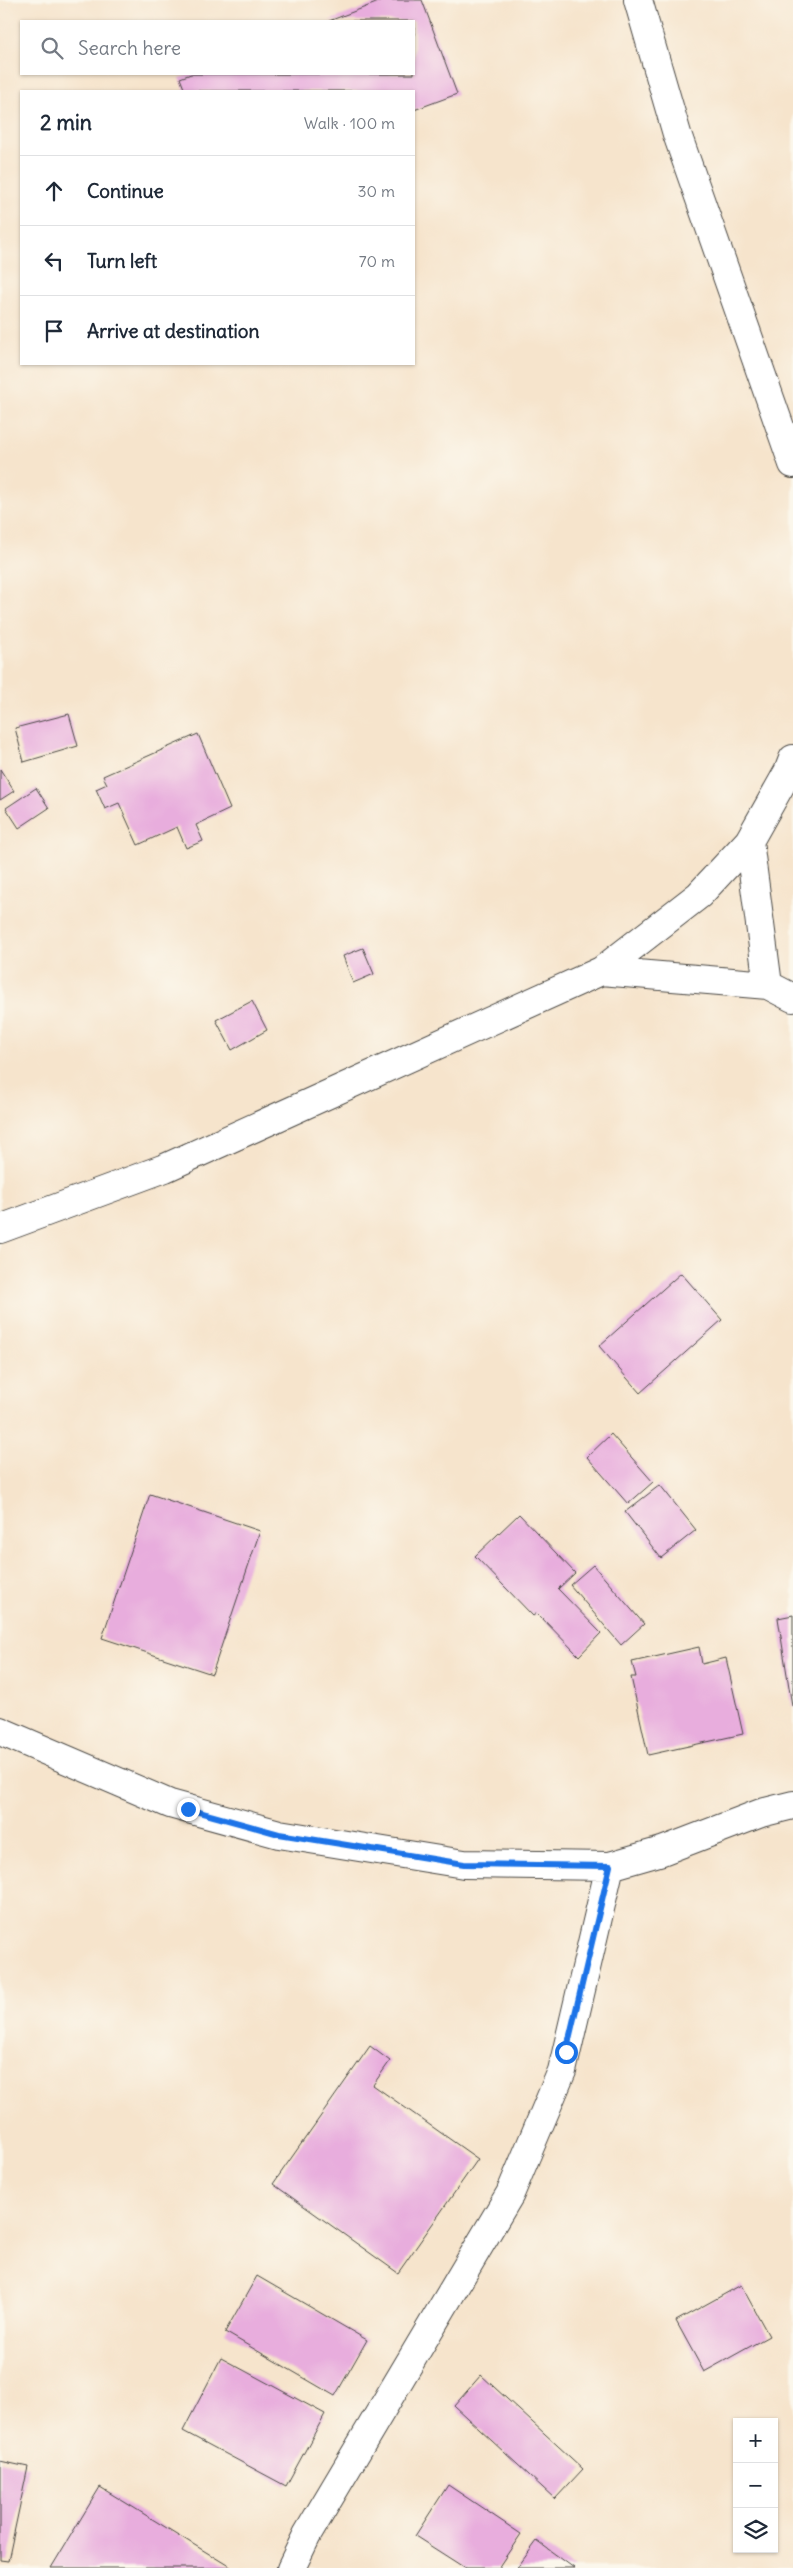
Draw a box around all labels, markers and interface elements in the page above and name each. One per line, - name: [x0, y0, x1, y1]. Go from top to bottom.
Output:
- search box: [20, 20, 415, 75]
- icon: search: [38, 34, 66, 62]
- text: Search here: [78, 36, 181, 60]
- text: 2 min: [40, 109, 92, 136]
- text: Walk · 100 m: [304, 113, 395, 133]
- icon: ahead: [40, 177, 68, 205]
- text: Continue: [87, 179, 164, 203]
- text: 30 m: [358, 181, 395, 201]
- icon: left: [40, 247, 68, 275]
- text: Turn left: [87, 249, 157, 273]
- text: 70 m: [359, 251, 395, 271]
- icon: arrive: [40, 317, 68, 345]
- text: Arrive at destination: [87, 319, 260, 343]
- route end: [177, 1798, 200, 1821]
- route start: [555, 2041, 578, 2064]
- map controls: [733, 2418, 778, 2553]
- button: +: [733, 2418, 778, 2463]
- button: −: [733, 2463, 778, 2508]
- button: layers: [733, 2508, 778, 2553]

